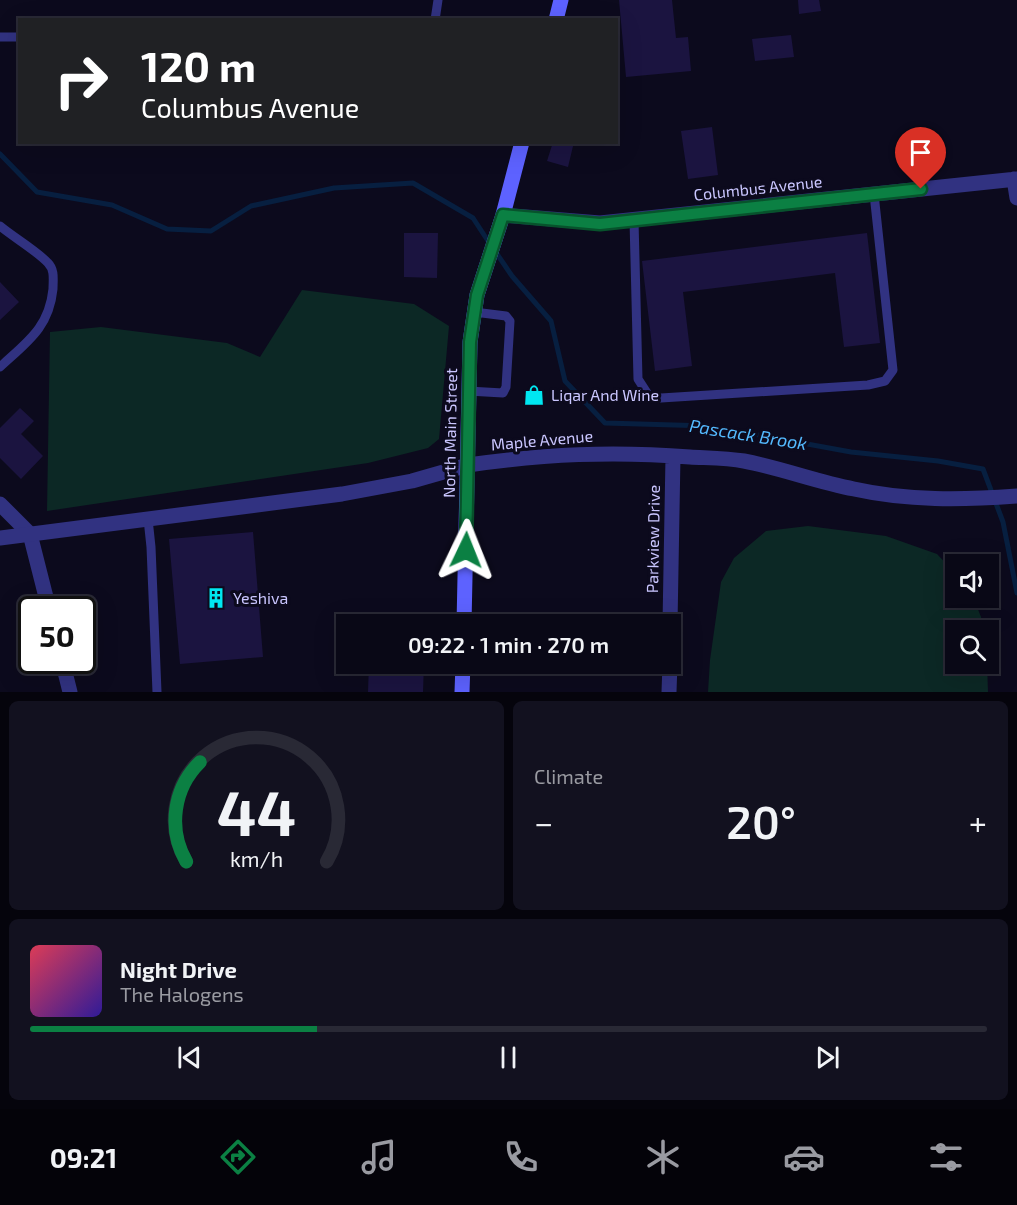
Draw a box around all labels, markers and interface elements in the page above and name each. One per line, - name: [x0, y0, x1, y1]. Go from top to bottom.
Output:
- text: 120 m: [141, 40, 256, 90]
- icon: right: [42, 42, 120, 120]
- text: Columbus Avenue: [141, 91, 359, 123]
- pin: [895, 127, 946, 189]
- icon: arrive: [904, 136, 937, 169]
- street label: Columbus Avenue: [693, 171, 823, 204]
- street label: North Main Street: [439, 368, 460, 498]
- shop icon: Liqar And Wine: [522, 383, 546, 407]
- place label: Liqar And Wine: [551, 385, 659, 404]
- water label: Pascack Brook: [688, 414, 809, 454]
- street label: Maple Avenue: [490, 426, 594, 453]
- street label: Parkview Drive: [642, 485, 663, 593]
- position arrow: [434, 518, 498, 582]
- map controls: [945, 554, 999, 674]
- button: sound: [945, 554, 999, 608]
- building icon: Yeshiva: [204, 586, 228, 610]
- place label: Yeshiva: [233, 588, 288, 607]
- speed limit sign: 50: [18, 596, 96, 674]
- button: search: [945, 620, 999, 674]
- text: 09:22 · 1 min · 270 m: [408, 631, 609, 657]
- text: Climate: [534, 764, 603, 788]
- text: 44: [217, 774, 296, 849]
- text: 20°: [726, 794, 796, 848]
- text: −: [534, 802, 553, 842]
- text: +: [969, 802, 987, 842]
- text: km/h: [230, 847, 283, 872]
- text: Night Drive: [120, 956, 237, 982]
- text: The Halogens: [120, 982, 244, 1006]
- icon: previous: [173, 1041, 206, 1074]
- icon: pause: [492, 1041, 525, 1074]
- icon: next: [811, 1041, 844, 1074]
- icon: directions: [217, 1136, 259, 1178]
- icon: music: [358, 1136, 400, 1178]
- icon: phone: [500, 1136, 542, 1178]
- icon: climate: [642, 1136, 684, 1178]
- icon: car: [783, 1136, 825, 1178]
- icon: filters: [925, 1136, 967, 1178]
- text: 09:21: [50, 1141, 117, 1173]

